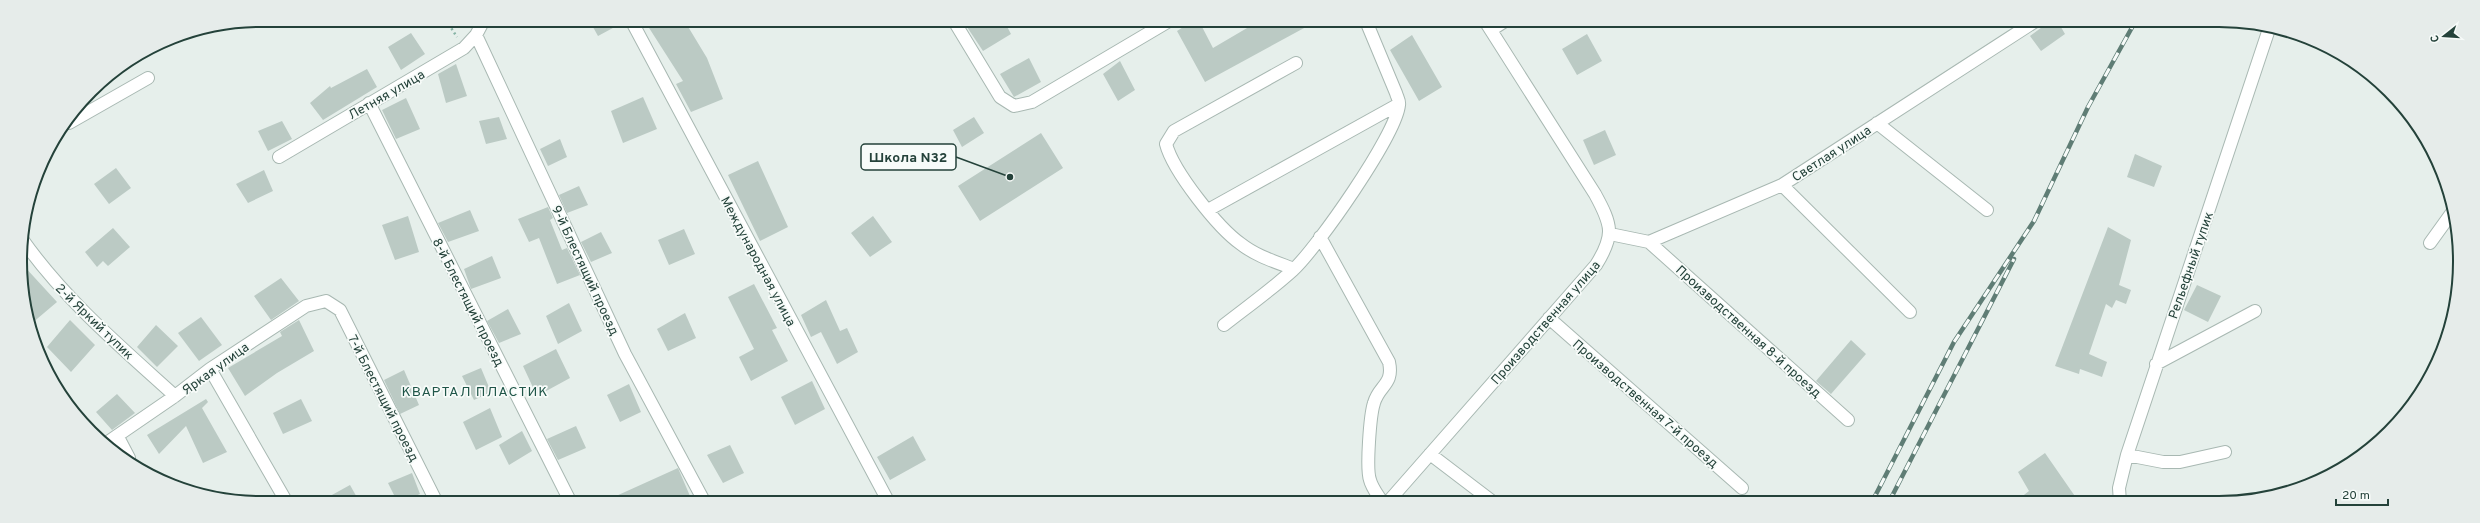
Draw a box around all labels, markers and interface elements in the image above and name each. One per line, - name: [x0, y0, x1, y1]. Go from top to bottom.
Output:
- north arrow: [2424, 16, 2464, 56]
- text: С: [2428, 33, 2443, 44]
- street label: Летняя улица: [346, 67, 428, 124]
- street label: Светлая улица: [1789, 123, 1875, 186]
- callout: Школа N32: [861, 144, 956, 170]
- text: Школа N32: [869, 150, 947, 167]
- street label: Международная улица: [716, 194, 798, 330]
- street label: 9-й Блестящий проезд: [547, 203, 622, 339]
- street label: Рельефный тупик: [2166, 210, 2218, 321]
- street label: 8-й Блестящий проезд: [428, 236, 507, 370]
- street label: Производственная улица: [1488, 258, 1605, 388]
- street label: Производственная 8-й проезд: [1672, 263, 1824, 402]
- street label: 2-й Яркий тупик: [51, 281, 136, 364]
- street label: 7-й Блестящий проезд: [343, 333, 421, 465]
- street label: Производственная 7-й проезд: [1569, 337, 1721, 472]
- street label: Яркая улица: [180, 340, 253, 399]
- district label: КВАРТАЛ ПЛАСТИК: [401, 384, 549, 401]
- scale bar: [2336, 481, 2388, 507]
- text: 20 m: [2342, 488, 2370, 504]

